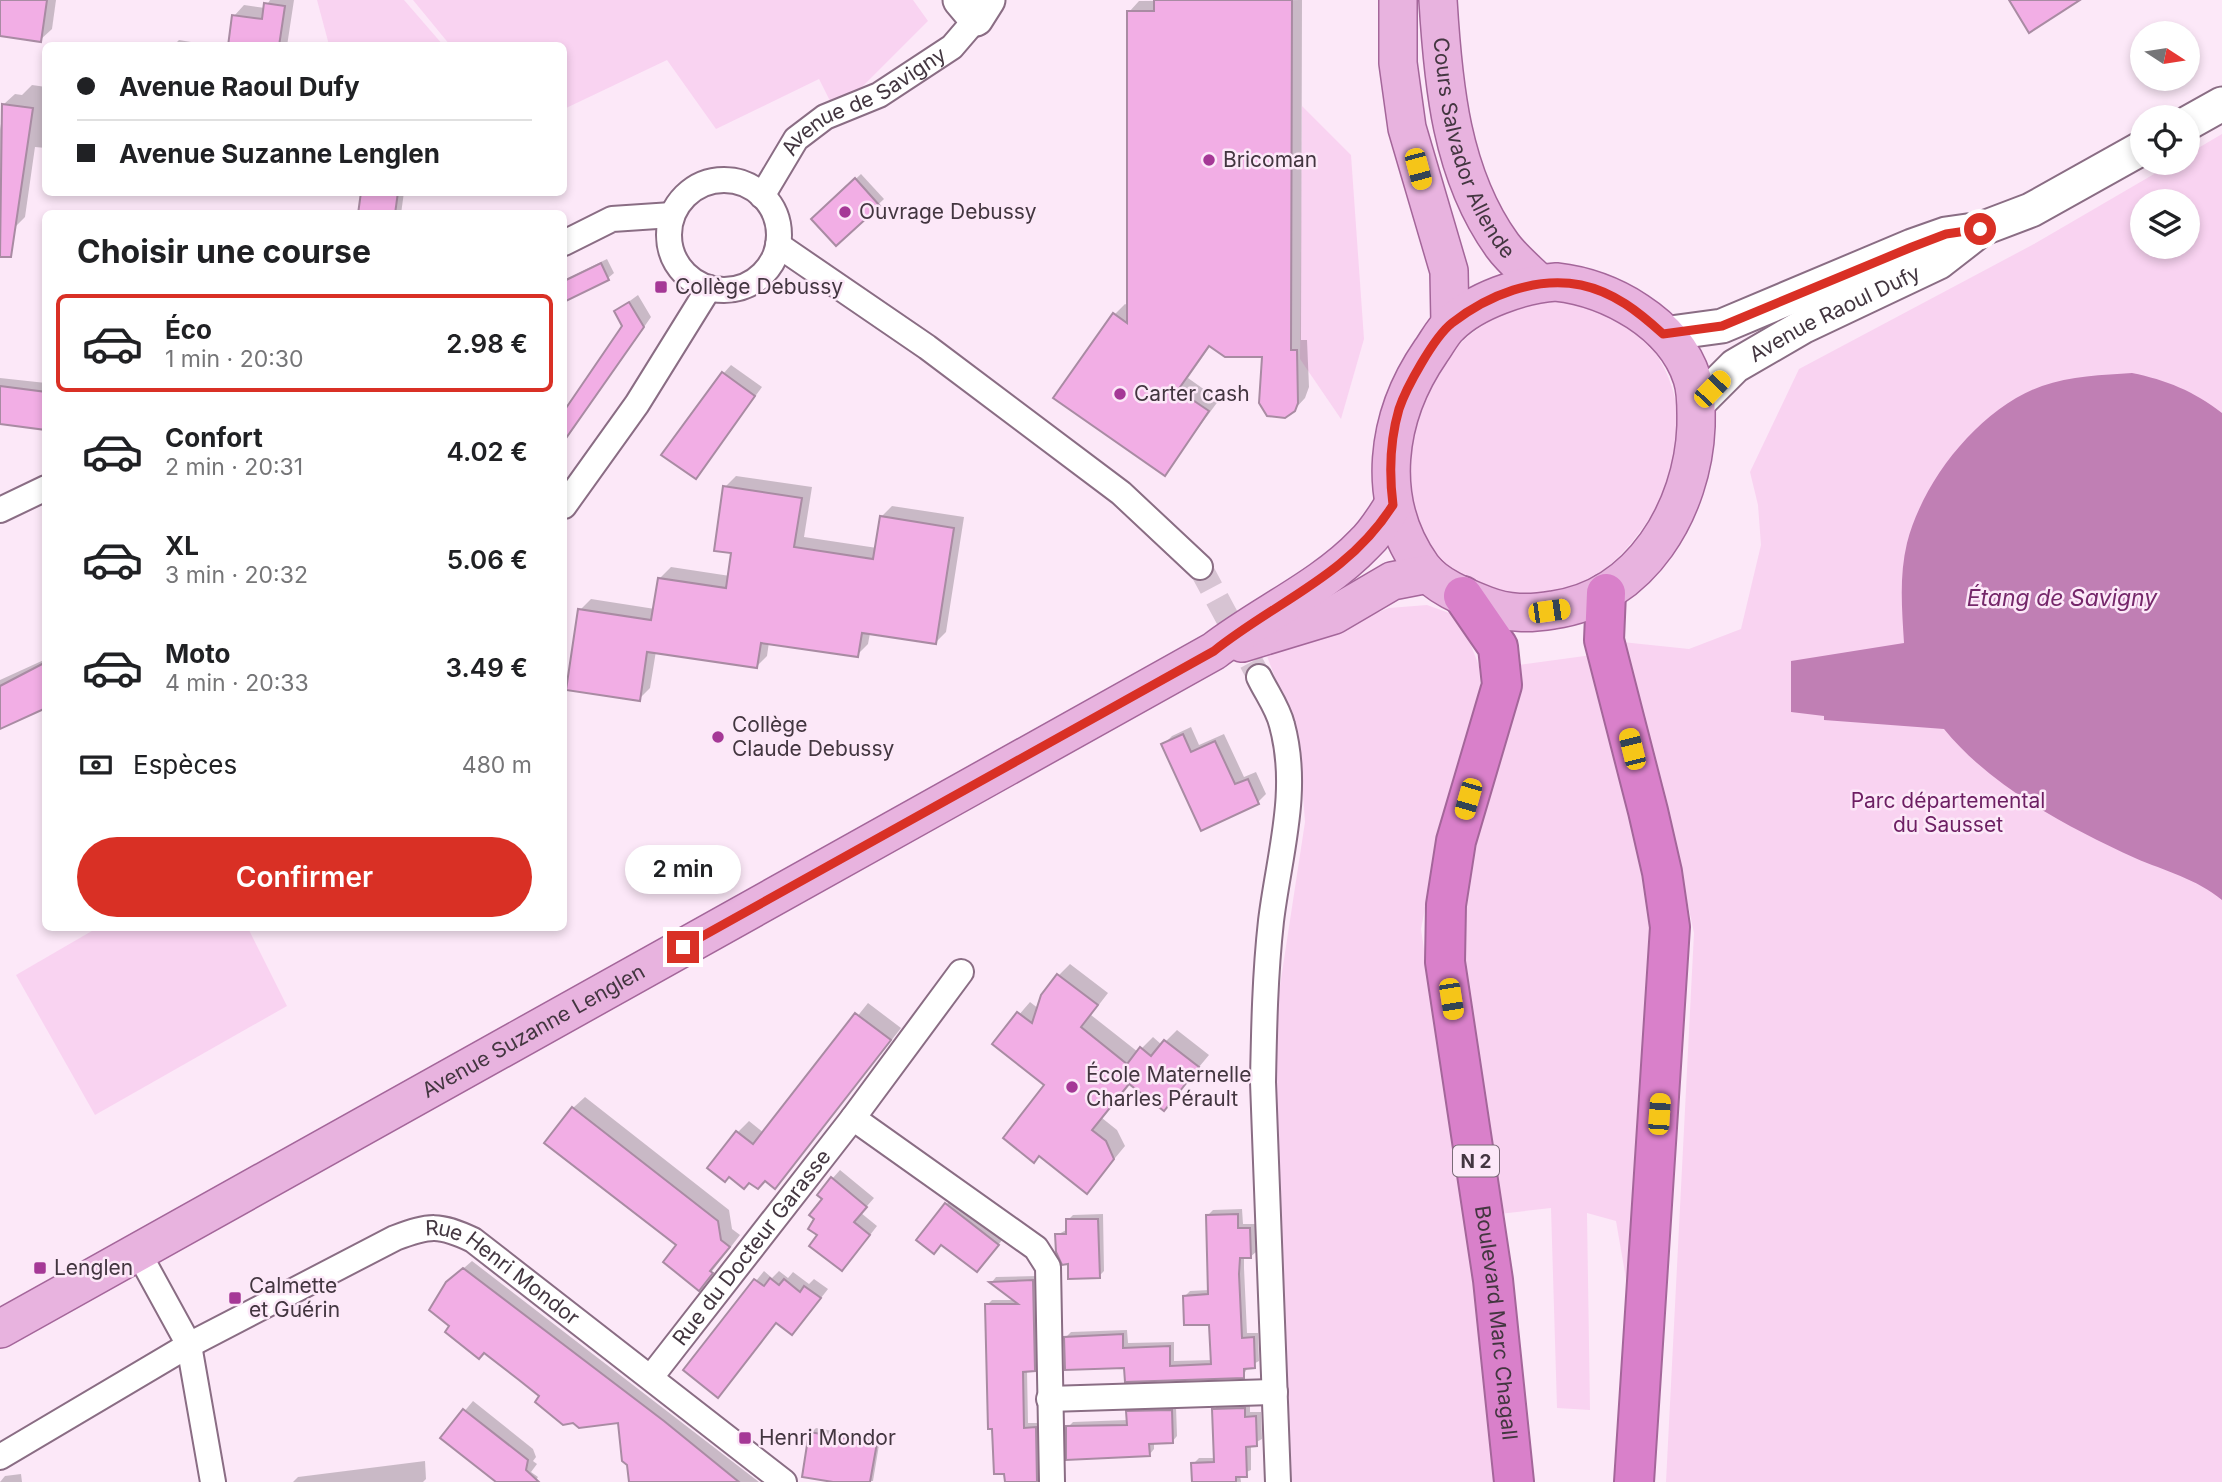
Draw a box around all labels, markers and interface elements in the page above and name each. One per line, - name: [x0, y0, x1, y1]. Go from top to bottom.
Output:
- north arrow: [2130, 21, 2200, 91]
- map controls: [2130, 21, 2200, 259]
- street label: Cours Salvador Allende: [1429, 36, 1521, 263]
- street label: Avenue de Savigny: [776, 41, 951, 160]
- text: Avenue Raoul Dufy: [119, 71, 360, 102]
- button: locate: [2130, 105, 2200, 175]
- text: Avenue Suzanne Lenglen: [119, 138, 440, 169]
- car: [1403, 146, 1434, 192]
- place label: Bricoman: [1223, 147, 1317, 172]
- marker: Bricoman: [1201, 152, 1217, 168]
- button: layers: [2130, 189, 2200, 259]
- place label: Ouvrage Debussy: [859, 199, 1037, 224]
- marker: Ouvrage Debussy: [837, 204, 853, 220]
- route start: [1964, 213, 1996, 245]
- text: Choisir une course: [77, 232, 371, 271]
- street label: Avenue Raoul Dufy: [1745, 260, 1924, 367]
- place label: Collège Debussy: [675, 274, 843, 299]
- marker: Collège Debussy: [653, 279, 669, 295]
- icon: car: [81, 312, 144, 375]
- text: Éco: [165, 314, 212, 345]
- text: 2.98 €: [446, 328, 528, 359]
- text: 1 min · 20:30: [165, 345, 304, 373]
- car: [1690, 367, 1735, 411]
- place label: Carter cash: [1134, 381, 1250, 406]
- marker: Carter cash: [1112, 386, 1128, 402]
- icon: car: [81, 420, 144, 483]
- text: Confort: [165, 422, 263, 453]
- text: 4.02 €: [446, 436, 528, 467]
- text: 2 min · 20:31: [165, 453, 303, 481]
- icon: car: [81, 528, 144, 591]
- text: XL: [165, 530, 199, 561]
- text: 5.06 €: [447, 544, 528, 575]
- text: 3 min · 20:32: [165, 561, 308, 589]
- water label: Étang de Savigny: [1967, 584, 2158, 612]
- car: [1527, 598, 1572, 624]
- icon: car: [81, 636, 144, 699]
- text: Moto: [165, 638, 230, 669]
- text: 3.49 €: [446, 652, 528, 683]
- text: 4 min · 20:33: [165, 669, 309, 697]
- place label: Collège Claude Debussy: [732, 712, 894, 761]
- car: [1617, 726, 1648, 772]
- marker: Collège Claude Debussy: [710, 729, 726, 745]
- icon: cash: [77, 746, 115, 784]
- text: Espèces: [133, 749, 237, 780]
- text: 480 m: [462, 751, 532, 779]
- car: [1453, 776, 1484, 822]
- park label: Parc départemental du Sausset: [1851, 788, 2045, 837]
- button: Confirmer: [77, 837, 532, 917]
- callout: 2 min: [625, 846, 741, 894]
- text: 2 min: [653, 855, 713, 883]
- route end: [667, 931, 699, 963]
- street label: Avenue Suzanne Lenglen: [417, 958, 649, 1103]
- car: [1438, 977, 1465, 1021]
- place label: École Maternelle Charles Pérault: [1086, 1061, 1251, 1111]
- marker: École Maternelle Charles Pérault: [1064, 1079, 1080, 1095]
- car: [1648, 1092, 1671, 1136]
- street label: Rue du Docteur Garasse: [667, 1144, 836, 1350]
- road number: N 2: [1453, 1146, 1499, 1176]
- street label: Boulevard Marc Chagall: [1470, 1204, 1523, 1441]
- street label: Rue Henri Mondor: [425, 1215, 585, 1330]
- place label: Lenglen: [54, 1255, 133, 1280]
- marker: Lenglen: [32, 1260, 48, 1276]
- place label: Calmette et Guérin: [249, 1273, 340, 1322]
- marker: Calmette et Guérin: [227, 1290, 243, 1306]
- place label: Henri Mondor: [759, 1425, 896, 1450]
- marker: Henri Mondor: [737, 1430, 753, 1446]

